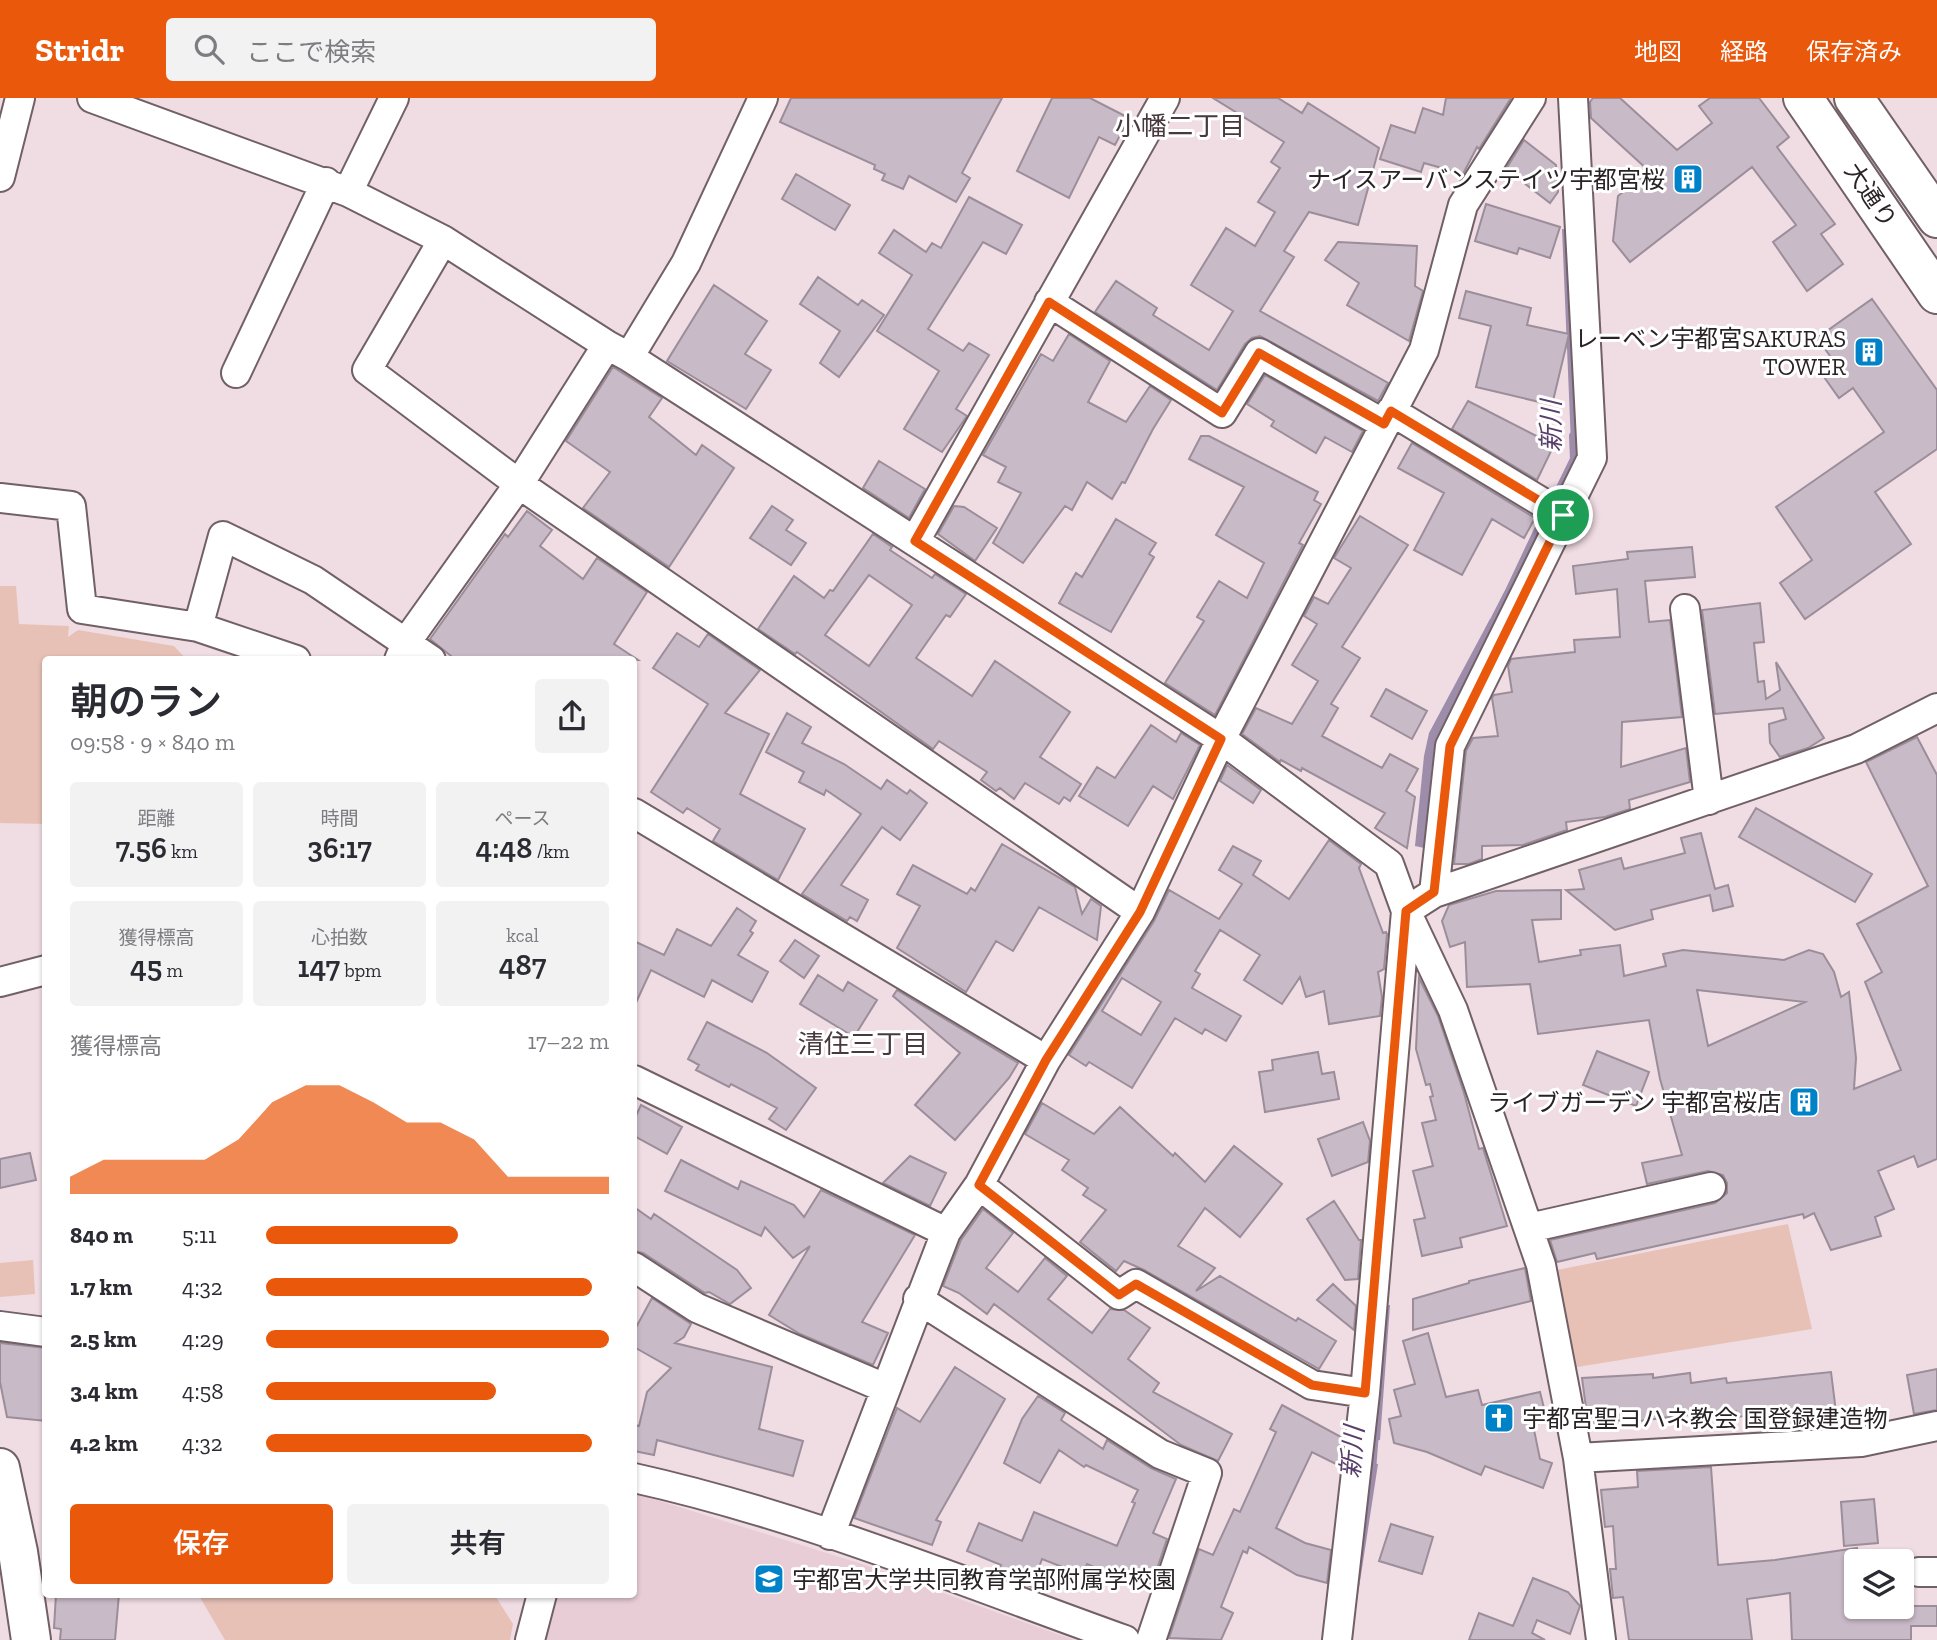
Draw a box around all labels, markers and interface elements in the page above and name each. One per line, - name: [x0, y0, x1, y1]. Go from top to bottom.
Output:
- search box: [166, 18, 656, 81]
- text: Stridr: [35, 30, 124, 69]
- icon: search: [190, 30, 228, 68]
- text: ここで検索: [246, 36, 376, 68]
- text: 地図: [1634, 37, 1682, 66]
- text: 経路: [1720, 37, 1768, 66]
- text: 保存済み: [1806, 37, 1902, 66]
- district label: 小幡二丁目: [1115, 110, 1245, 142]
- street label: 大通り: [1839, 157, 1903, 233]
- building icon: ナイスアーバンステイツ宇都宮桜: [1671, 162, 1705, 196]
- place label: ナイスアーバンステイツ宇都宮桜: [1307, 165, 1665, 194]
- place label: レーベン宇都宮SAKURAS TOWER: [1574, 324, 1846, 381]
- building icon: レーベン宇都宮SAKURAS TOWER: [1852, 335, 1886, 369]
- water label: 新川: [1535, 397, 1567, 452]
- pin: [1533, 485, 1593, 545]
- icon: arrive: [1544, 496, 1582, 534]
- text: 朝のラン: [70, 679, 222, 725]
- button: share: [535, 679, 609, 753]
- text: 09:58 · 9 × 840 m: [70, 728, 235, 756]
- text: 距離: [137, 807, 176, 830]
- text: 時間: [320, 807, 359, 830]
- text: ペース: [494, 807, 551, 830]
- text: 7.56: [115, 830, 167, 866]
- text: 36:17: [307, 830, 372, 866]
- text: 4:48: [476, 830, 532, 866]
- text: km: [167, 840, 198, 863]
- text: /km: [532, 840, 569, 863]
- text: kcal: [506, 924, 539, 947]
- text: 獲得標高: [118, 926, 195, 949]
- text: 心拍数: [311, 926, 368, 949]
- text: 487: [499, 947, 546, 983]
- text: 45: [130, 949, 162, 985]
- text: 147: [298, 949, 340, 985]
- text: m: [162, 959, 183, 982]
- text: bpm: [340, 959, 381, 982]
- text: 17–22 m: [527, 1027, 609, 1055]
- district label: 清住三丁目: [798, 1028, 928, 1060]
- text: 獲得標高: [70, 1032, 162, 1060]
- building icon: ライブガーデン 宇都宮桜店: [1787, 1085, 1821, 1119]
- place label: ライブガーデン 宇都宮桜店: [1488, 1088, 1781, 1117]
- text: 840 m: [70, 1221, 133, 1249]
- text: 5:11: [182, 1221, 217, 1249]
- text: 1.7 km: [70, 1273, 132, 1301]
- text: 4:32: [182, 1273, 223, 1301]
- text: 2.5 km: [70, 1325, 137, 1353]
- text: 4:29: [182, 1325, 224, 1353]
- text: 3.4 km: [70, 1377, 138, 1405]
- text: 4:58: [182, 1377, 224, 1405]
- church icon: 宇都宮聖ヨハネ教会 国登録建造物: [1482, 1401, 1516, 1435]
- place label: 宇都宮聖ヨハネ教会 国登録建造物: [1522, 1404, 1887, 1433]
- water label: 新川: [1334, 1422, 1370, 1479]
- text: 4.2 km: [70, 1429, 138, 1457]
- text: 4:32: [182, 1429, 223, 1457]
- button: 保存: [70, 1504, 333, 1584]
- button: 共有: [347, 1504, 609, 1584]
- map controls: [1844, 1549, 1914, 1619]
- button: layers: [1844, 1549, 1914, 1619]
- school or university icon: 宇都宮大学共同教育学部附属学校園: [752, 1562, 786, 1596]
- place label: 宇都宮大学共同教育学部附属学校園: [792, 1565, 1176, 1594]

